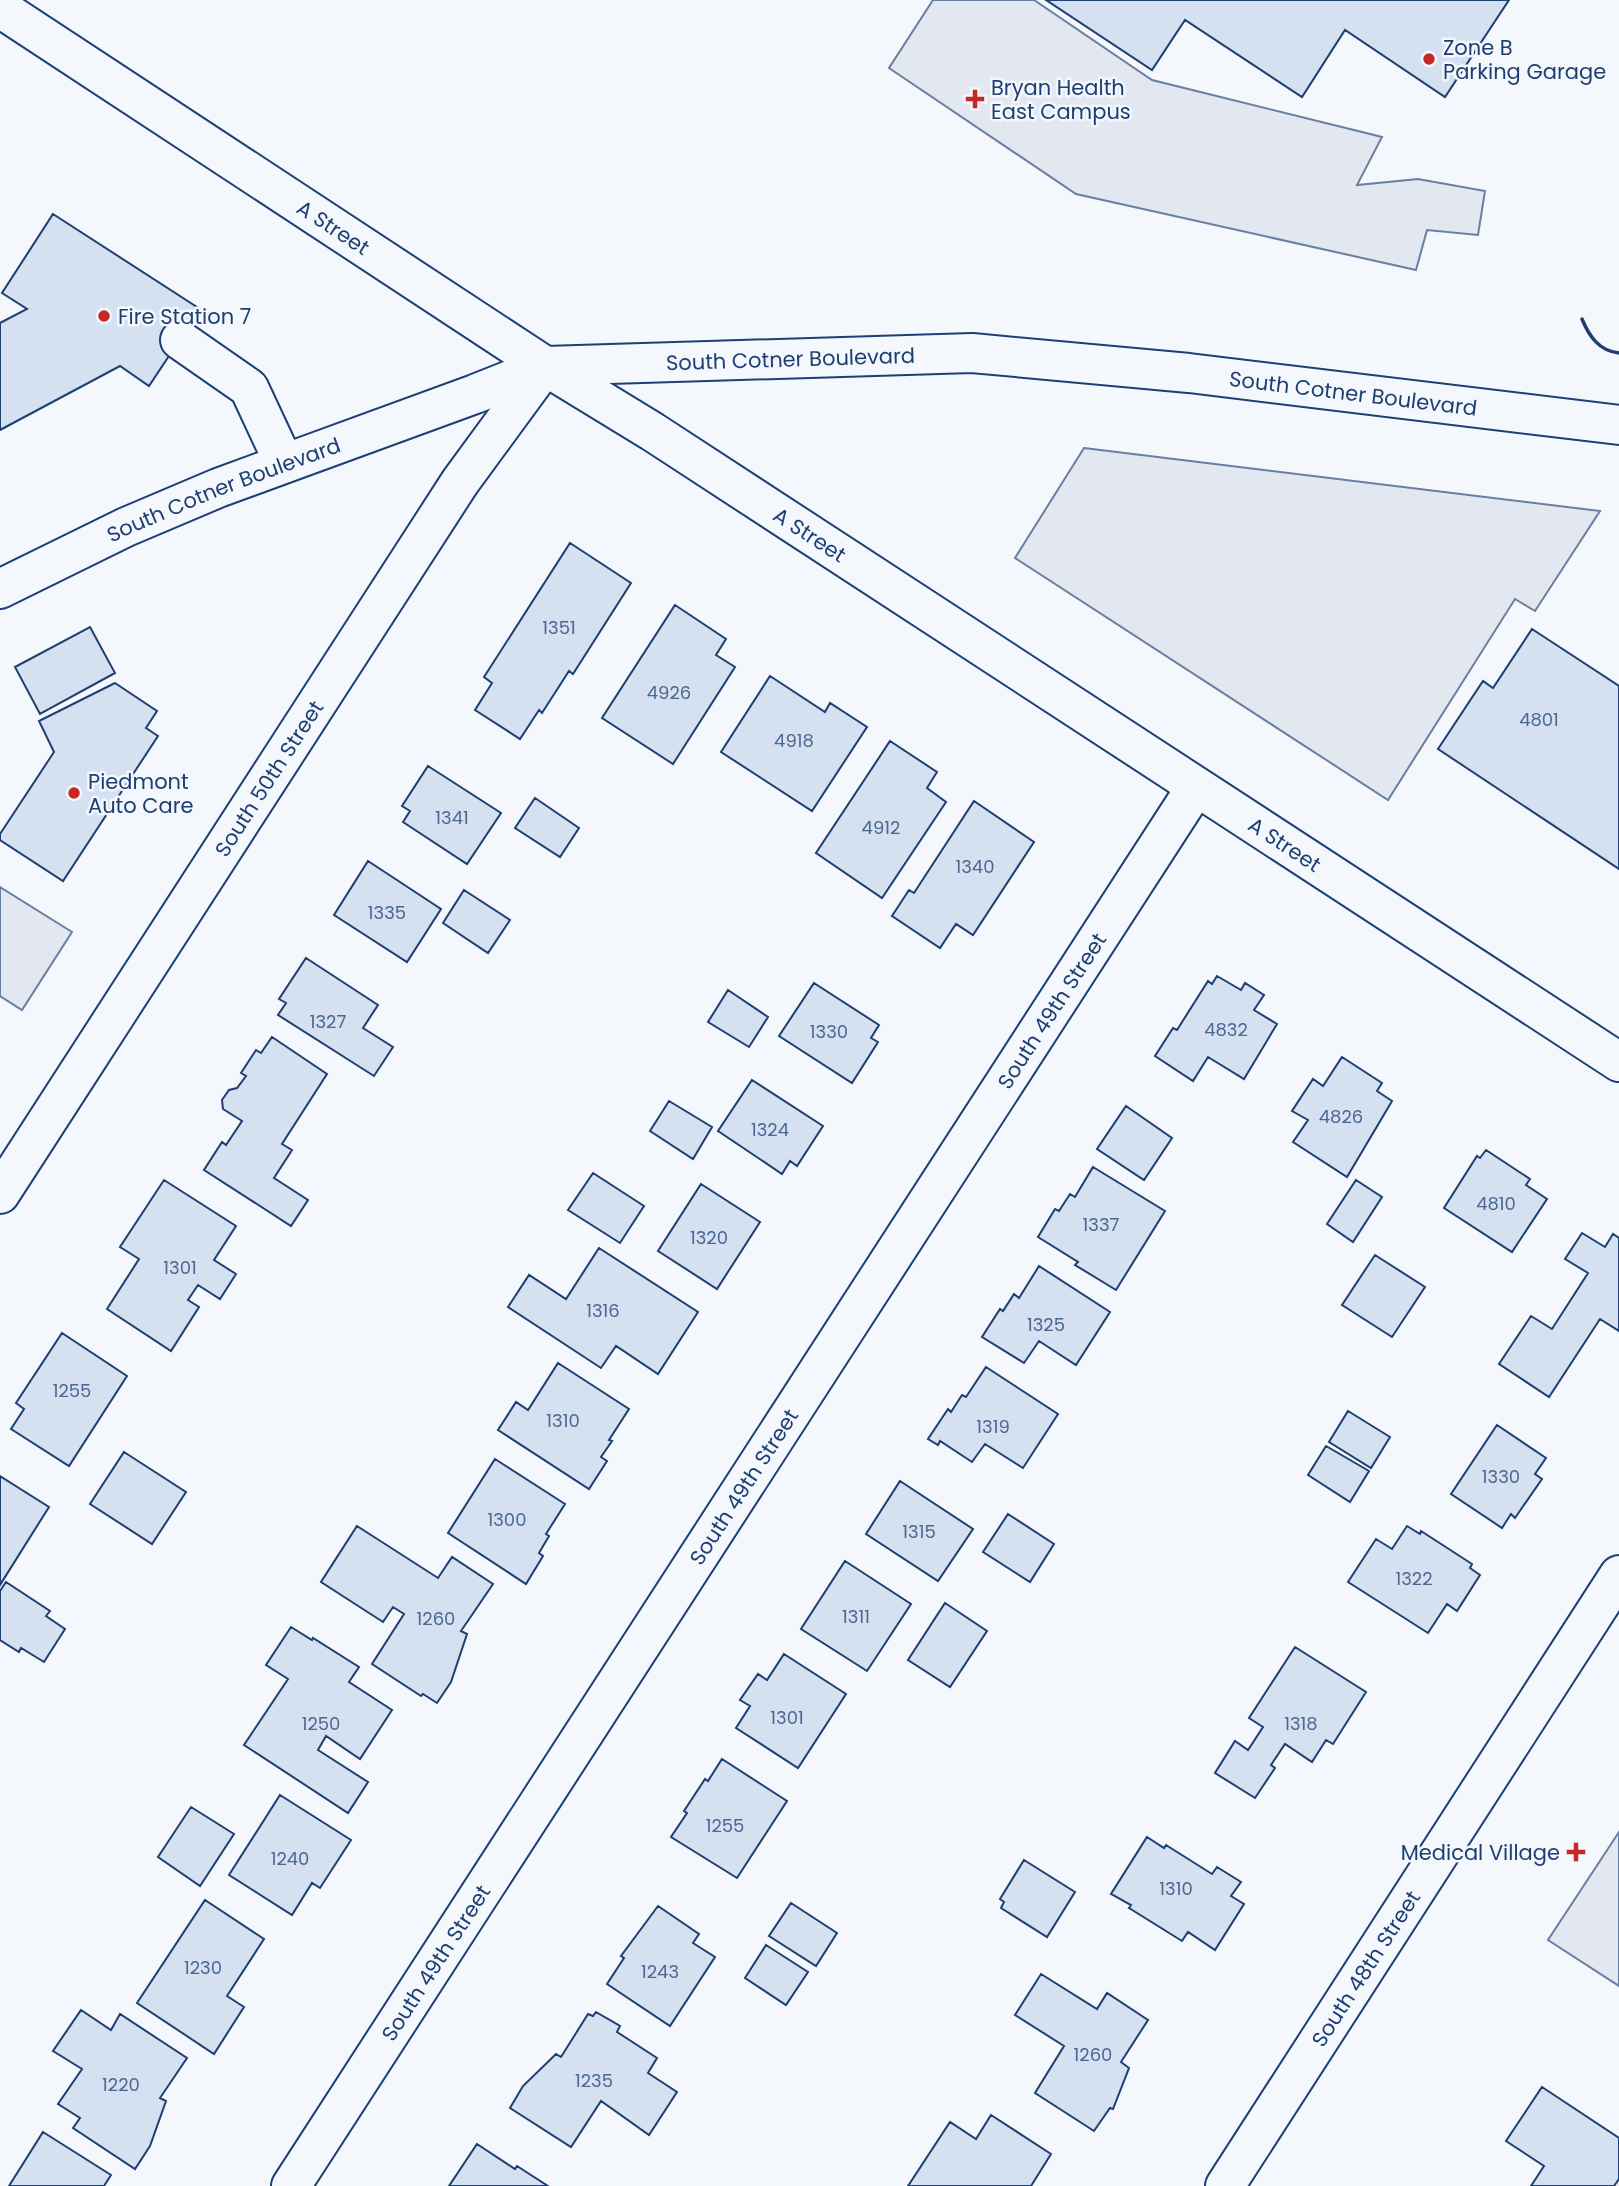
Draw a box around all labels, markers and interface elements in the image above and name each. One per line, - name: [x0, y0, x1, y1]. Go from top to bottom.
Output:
- place label: Zone B Parking Garage: [1443, 33, 1606, 86]
- marker: Zone B Parking Garage: [1421, 51, 1437, 67]
- place label: Bryan Health East Campus: [991, 73, 1131, 126]
- marker: Bryan Health East Campus: [965, 89, 985, 109]
- street label: A Street: [292, 193, 375, 262]
- place label: Fire Station 7: [118, 302, 251, 331]
- marker: Fire Station 7: [96, 308, 112, 324]
- street label: South Cotner Boulevard: [665, 340, 915, 377]
- street label: South Cotner Boulevard: [1228, 364, 1479, 422]
- street label: South Cotner Boulevard: [102, 430, 344, 549]
- street label: A Street: [768, 500, 852, 569]
- house number: 1351: [542, 615, 576, 640]
- house number: 4926: [647, 680, 691, 705]
- street label: South 50th Street: [207, 694, 330, 862]
- house number: 4801: [1519, 707, 1559, 732]
- house number: 4918: [774, 728, 814, 753]
- place label: Piedmont Auto Care: [88, 767, 194, 820]
- marker: Piedmont Auto Care: [66, 785, 82, 801]
- house number: 1341: [435, 805, 469, 830]
- street label: A Street: [1243, 810, 1327, 878]
- house number: 4912: [862, 815, 900, 840]
- house number: 1340: [956, 854, 995, 879]
- house number: 1335: [368, 900, 406, 925]
- street label: South 49th Street: [990, 927, 1113, 1094]
- house number: 1327: [310, 1009, 346, 1034]
- house number: 4832: [1204, 1017, 1248, 1042]
- house number: 1330: [810, 1019, 848, 1044]
- house number: 4826: [1319, 1104, 1363, 1129]
- house number: 1324: [751, 1117, 789, 1142]
- house number: 4810: [1476, 1191, 1516, 1216]
- house number: 1337: [1083, 1212, 1120, 1237]
- house number: 1320: [690, 1225, 728, 1250]
- house number: 1301: [163, 1255, 197, 1280]
- house number: 1316: [586, 1298, 620, 1323]
- house number: 1325: [1027, 1312, 1065, 1337]
- house number: 1255: [53, 1378, 91, 1403]
- street label: South 49th Street: [682, 1403, 805, 1570]
- house number: 1310: [546, 1408, 580, 1433]
- house number: 1319: [976, 1414, 1010, 1439]
- house number: 1330: [1482, 1464, 1520, 1489]
- house number: 1300: [488, 1507, 526, 1532]
- house number: 1315: [902, 1519, 936, 1544]
- house number: 1322: [1395, 1566, 1433, 1591]
- house number: 1311: [842, 1604, 870, 1629]
- house number: 1260: [417, 1606, 455, 1631]
- house number: 1301: [770, 1705, 804, 1730]
- house number: 1250: [302, 1711, 340, 1736]
- house number: 1318: [1284, 1711, 1318, 1736]
- house number: 1255: [706, 1813, 744, 1838]
- place label: Medical Village: [1401, 1838, 1560, 1867]
- marker: Medical Village: [1566, 1842, 1586, 1862]
- house number: 1240: [271, 1846, 309, 1871]
- house number: 1310: [1159, 1876, 1193, 1901]
- street label: South 49th Street: [374, 1879, 497, 2046]
- street label: South 48th Street: [1304, 1885, 1427, 2052]
- house number: 1230: [184, 1955, 222, 1980]
- house number: 1243: [641, 1959, 679, 1984]
- house number: 1260: [1074, 2042, 1112, 2067]
- house number: 1235: [575, 2068, 613, 2093]
- house number: 1220: [102, 2072, 140, 2097]

